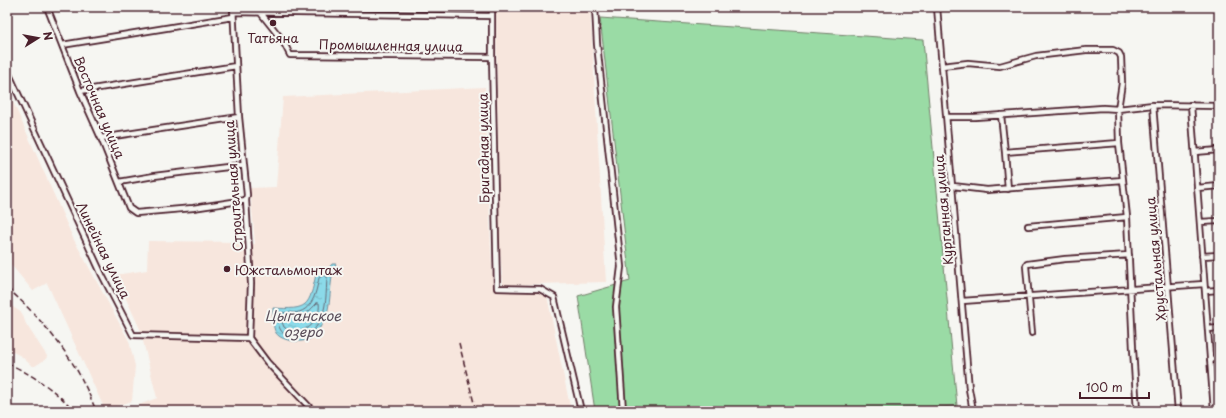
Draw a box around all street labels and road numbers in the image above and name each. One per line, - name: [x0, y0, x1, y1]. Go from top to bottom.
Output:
- street label: Промышленная улица: [319, 34, 464, 56]
- street label: Восточная улица: [70, 53, 131, 162]
- street label: Бригадная улица: [473, 92, 493, 203]
- street label: Строительная улица: [219, 119, 247, 252]
- street label: Курганная улица: [929, 153, 957, 266]
- street label: Хрустальная улица: [1140, 196, 1170, 322]
- street label: Линейная улица: [72, 198, 136, 302]

